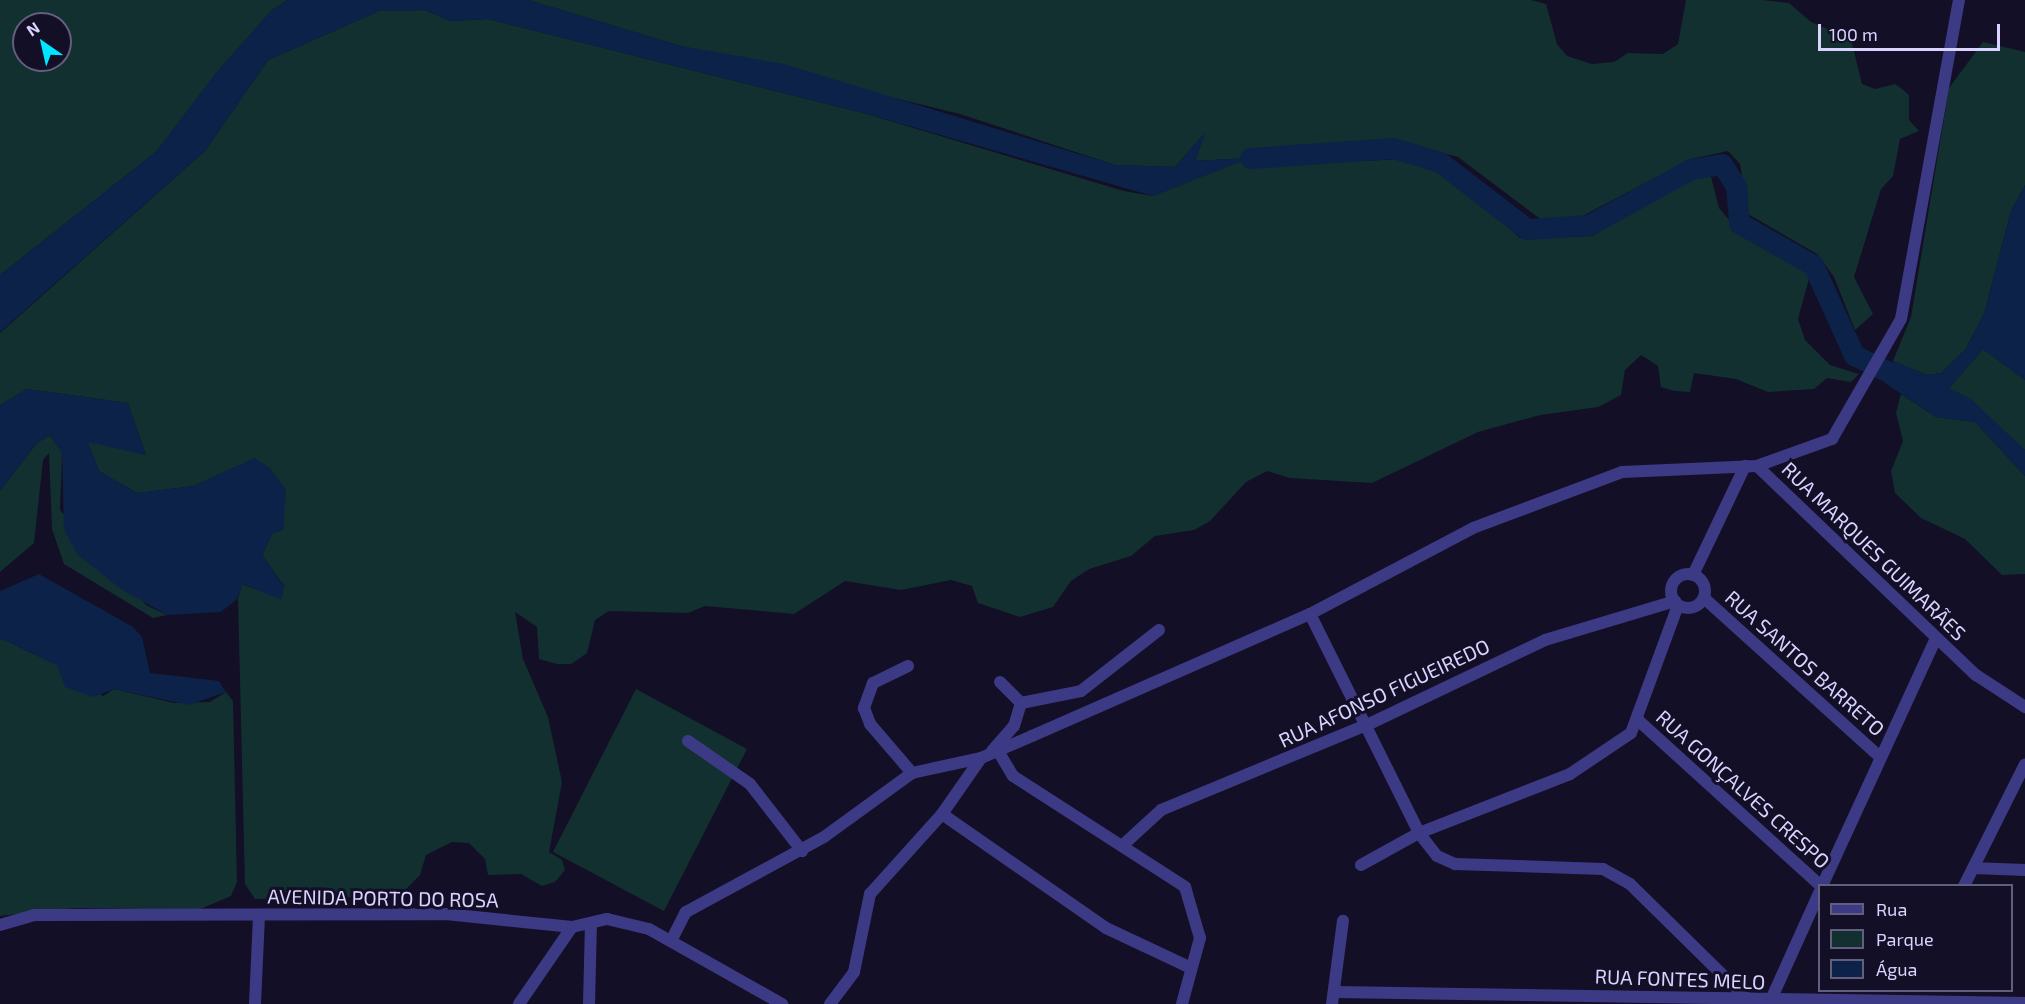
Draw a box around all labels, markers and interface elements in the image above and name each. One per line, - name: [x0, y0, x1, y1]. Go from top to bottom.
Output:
- north arrow: [12, 12, 72, 72]
- scale bar: [1821, 12, 2002, 50]
- text: N: [23, 17, 43, 39]
- text: 100 m: [1829, 23, 1878, 45]
- street label: RUA MARQUES GUIMARÃES: [1777, 457, 1971, 645]
- street label: RUA SANTOS BARRETO: [1720, 585, 1890, 741]
- street label: RUA AFONSO FIGUEIREDO: [1274, 633, 1494, 753]
- street label: RUA GONÇALVES CRESPO: [1651, 705, 1835, 873]
- street label: AVENIDA PORTO DO ROSA: [267, 884, 499, 912]
- legend: [1818, 884, 2013, 992]
- text: Rua: [1876, 898, 1907, 920]
- text: Parque: [1876, 928, 1934, 950]
- text: Água: [1876, 958, 1917, 980]
- street label: RUA FONTES MELO: [1594, 964, 1766, 994]

